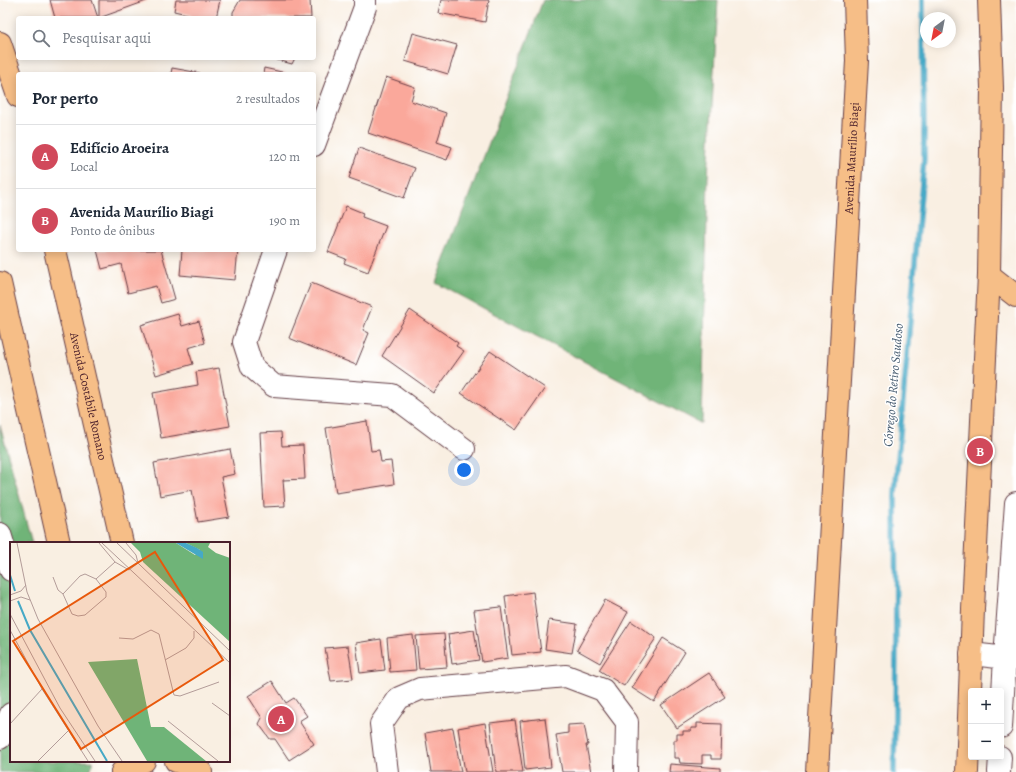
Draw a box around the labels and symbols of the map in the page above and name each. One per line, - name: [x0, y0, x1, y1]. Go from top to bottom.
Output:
- north arrow: [920, 12, 956, 48]
- street label: Avenida Maurílio Biagi: [840, 102, 863, 215]
- water label: Córrego do Retiro Saudoso: [879, 323, 907, 447]
- street label: Avenida Costábile Romano: [66, 330, 111, 462]
- pin: B: [967, 436, 993, 466]
- your location: [454, 460, 474, 480]
- inset map: [10, 542, 230, 762]
- pin: A: [268, 704, 294, 734]

